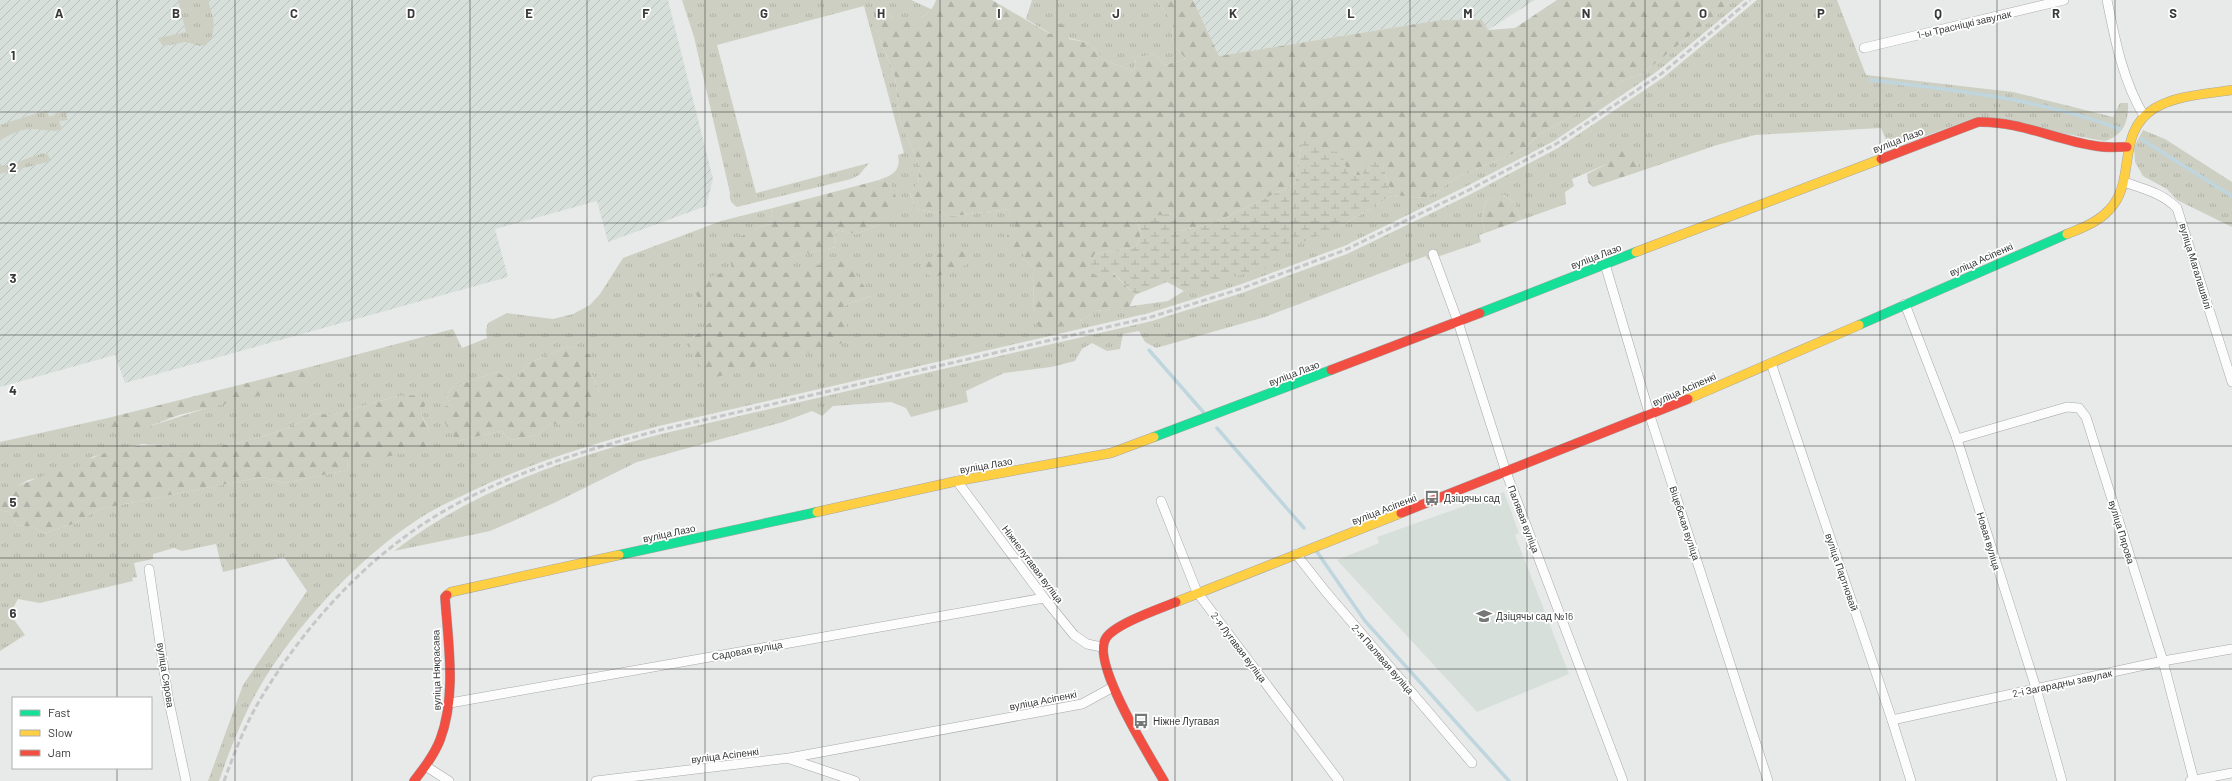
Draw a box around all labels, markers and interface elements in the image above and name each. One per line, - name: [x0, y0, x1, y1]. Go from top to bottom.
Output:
- text: A: [55, 5, 64, 21]
- text: B: [172, 5, 180, 21]
- text: C: [290, 5, 298, 21]
- text: D: [407, 5, 415, 21]
- text: E: [525, 5, 533, 21]
- text: F: [642, 5, 650, 21]
- text: G: [760, 5, 768, 21]
- text: H: [877, 5, 885, 21]
- text: I: [997, 5, 1001, 21]
- text: J: [1112, 5, 1120, 21]
- text: K: [1229, 5, 1237, 21]
- text: L: [1347, 5, 1355, 21]
- text: M: [1463, 5, 1473, 21]
- text: N: [1582, 5, 1590, 21]
- text: O: [1699, 5, 1707, 21]
- text: P: [1817, 5, 1825, 21]
- text: Q: [1934, 5, 1942, 21]
- text: R: [2052, 5, 2060, 21]
- text: S: [2169, 5, 2177, 21]
- street label: 1-ы Трасніцкі завулак: [1916, 7, 2013, 41]
- text: 1: [11, 47, 15, 63]
- street label: вуліца Лазо: [1871, 125, 1925, 155]
- text: 2: [9, 159, 17, 175]
- street label: вуліца Магалашвілі: [2177, 222, 2215, 310]
- street label: вуліца Асіпенкі: [1947, 240, 2015, 278]
- street label: вуліца Лазо: [1569, 241, 1623, 271]
- text: 3: [9, 270, 17, 286]
- street label: вуліца Лазо: [1267, 358, 1321, 388]
- street label: вуліца Асіпенкі: [1650, 370, 1718, 408]
- text: 4: [9, 382, 17, 398]
- street label: вуліца Лазо: [959, 454, 1014, 476]
- street label: Палявая вуліца: [1506, 484, 1543, 555]
- street label: Віцебская вуліца: [1667, 484, 1703, 562]
- bus stop icon: Дзіцячы сад: [1423, 489, 1441, 507]
- street label: вуліца Асіпенкі: [1350, 491, 1418, 527]
- place label: Дзіцячы сад: [1444, 492, 1500, 504]
- text: 5: [9, 494, 17, 510]
- street label: вуліца Пярова: [2107, 499, 2137, 566]
- street label: Новая вуліца: [1974, 510, 2004, 572]
- street label: вуліца Лазо: [642, 522, 697, 544]
- street label: Ніжнелугавая вуліца: [1000, 523, 1066, 606]
- street label: вуліца Партновай: [1823, 532, 1861, 612]
- text: 6: [10, 605, 17, 621]
- school or university icon: Дзіцячы сад №16: [1475, 607, 1493, 625]
- street label: 2-я Лугавая вуліца: [1209, 610, 1270, 685]
- place label: Дзіцячы сад №16: [1496, 610, 1573, 622]
- street label: 2-я Палявая вуліца: [1350, 622, 1417, 697]
- street label: вуліца Някрасава: [429, 629, 443, 710]
- street label: Садовая вуліца: [711, 638, 784, 662]
- street label: вуліца Сярова: [155, 642, 177, 709]
- street label: 2-і Загарадны завулак: [2011, 666, 2114, 699]
- street label: вуліца Асіпенкі: [1008, 688, 1078, 712]
- legend: [12, 697, 152, 769]
- text: Fast: [48, 705, 71, 719]
- bus stop icon: Ніжне Лугавая: [1132, 712, 1150, 730]
- place label: Ніжне Лугавая: [1153, 715, 1219, 727]
- text: Slow: [48, 725, 73, 739]
- text: Jam: [48, 745, 71, 759]
- street label: вуліца Асіпенкі: [690, 745, 760, 765]

